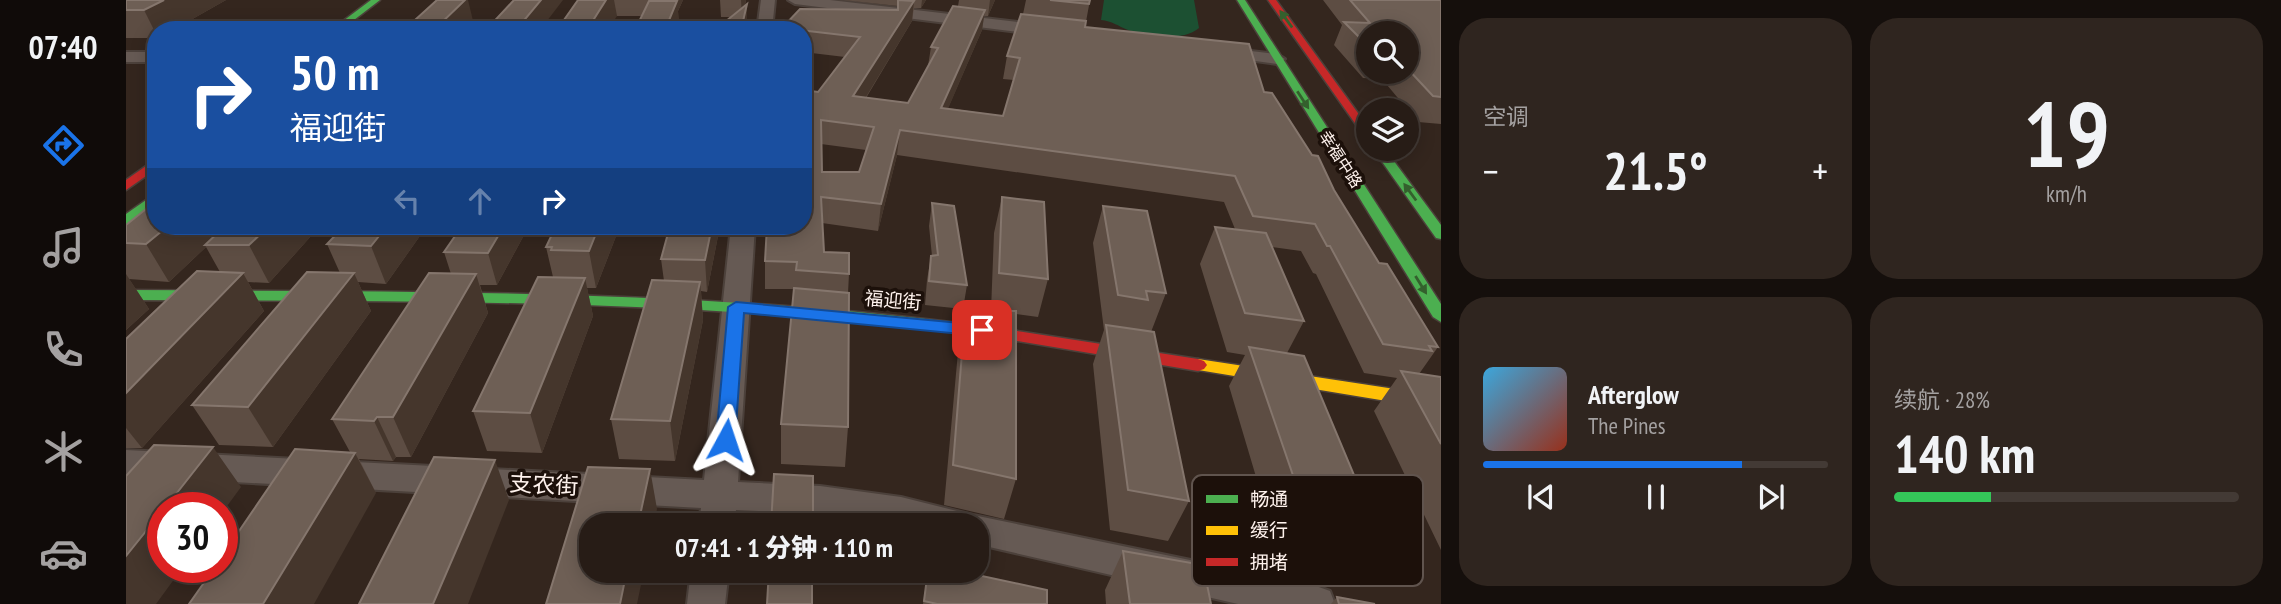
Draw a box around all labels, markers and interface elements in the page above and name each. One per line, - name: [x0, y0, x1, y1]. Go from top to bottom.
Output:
- one-way arrow: [1279, 10, 1293, 28]
- map controls: [1356, 21, 1419, 161]
- button: search: [1356, 21, 1419, 84]
- text: 07:40: [28, 26, 98, 68]
- text: 50 m: [290, 40, 379, 104]
- icon: right: [175, 49, 266, 140]
- text: 19: [2023, 74, 2110, 192]
- one-way arrow: [1296, 90, 1309, 109]
- button: layers: [1356, 98, 1419, 161]
- text: 空调: [1483, 102, 1529, 131]
- text: 福迎街: [290, 106, 386, 148]
- icon: directions: [39, 121, 88, 170]
- street label: 幸福中路: [1315, 127, 1367, 191]
- text: 21.5°: [1603, 137, 1708, 204]
- text: −: [1483, 146, 1499, 195]
- text: +: [1812, 146, 1828, 195]
- text: km/h: [2046, 179, 2087, 208]
- icon: left: [388, 182, 426, 220]
- icon: ahead: [461, 182, 499, 220]
- icon: right: [534, 182, 572, 220]
- one-way arrow: [1403, 183, 1417, 201]
- icon: music: [39, 223, 88, 272]
- one-way arrow: [1415, 276, 1428, 295]
- street label: 福迎街: [864, 286, 922, 314]
- pin: [952, 300, 1012, 360]
- icon: arrive: [963, 311, 1001, 349]
- icon: phone: [39, 325, 88, 374]
- text: Afterglow: [1588, 378, 1679, 411]
- text: 续航 · 28%: [1894, 385, 1990, 414]
- position arrow: [689, 403, 763, 477]
- text: The Pines: [1588, 411, 1666, 440]
- text: 140 km: [1894, 420, 2035, 487]
- icon: climate: [39, 427, 88, 476]
- street label: 支农街: [509, 468, 579, 500]
- legend: [1192, 475, 1423, 586]
- icon: previous: [1522, 478, 1560, 516]
- icon: pause: [1637, 478, 1675, 516]
- icon: next: [1752, 478, 1790, 516]
- text: 畅通: [1250, 487, 1288, 511]
- speed limit sign: 30: [147, 492, 238, 583]
- text: 缓行: [1250, 518, 1288, 542]
- icon: car: [39, 529, 88, 578]
- text: 07:41 · 1 分钟 · 110 m: [675, 531, 893, 564]
- text: 拥堵: [1250, 550, 1288, 574]

